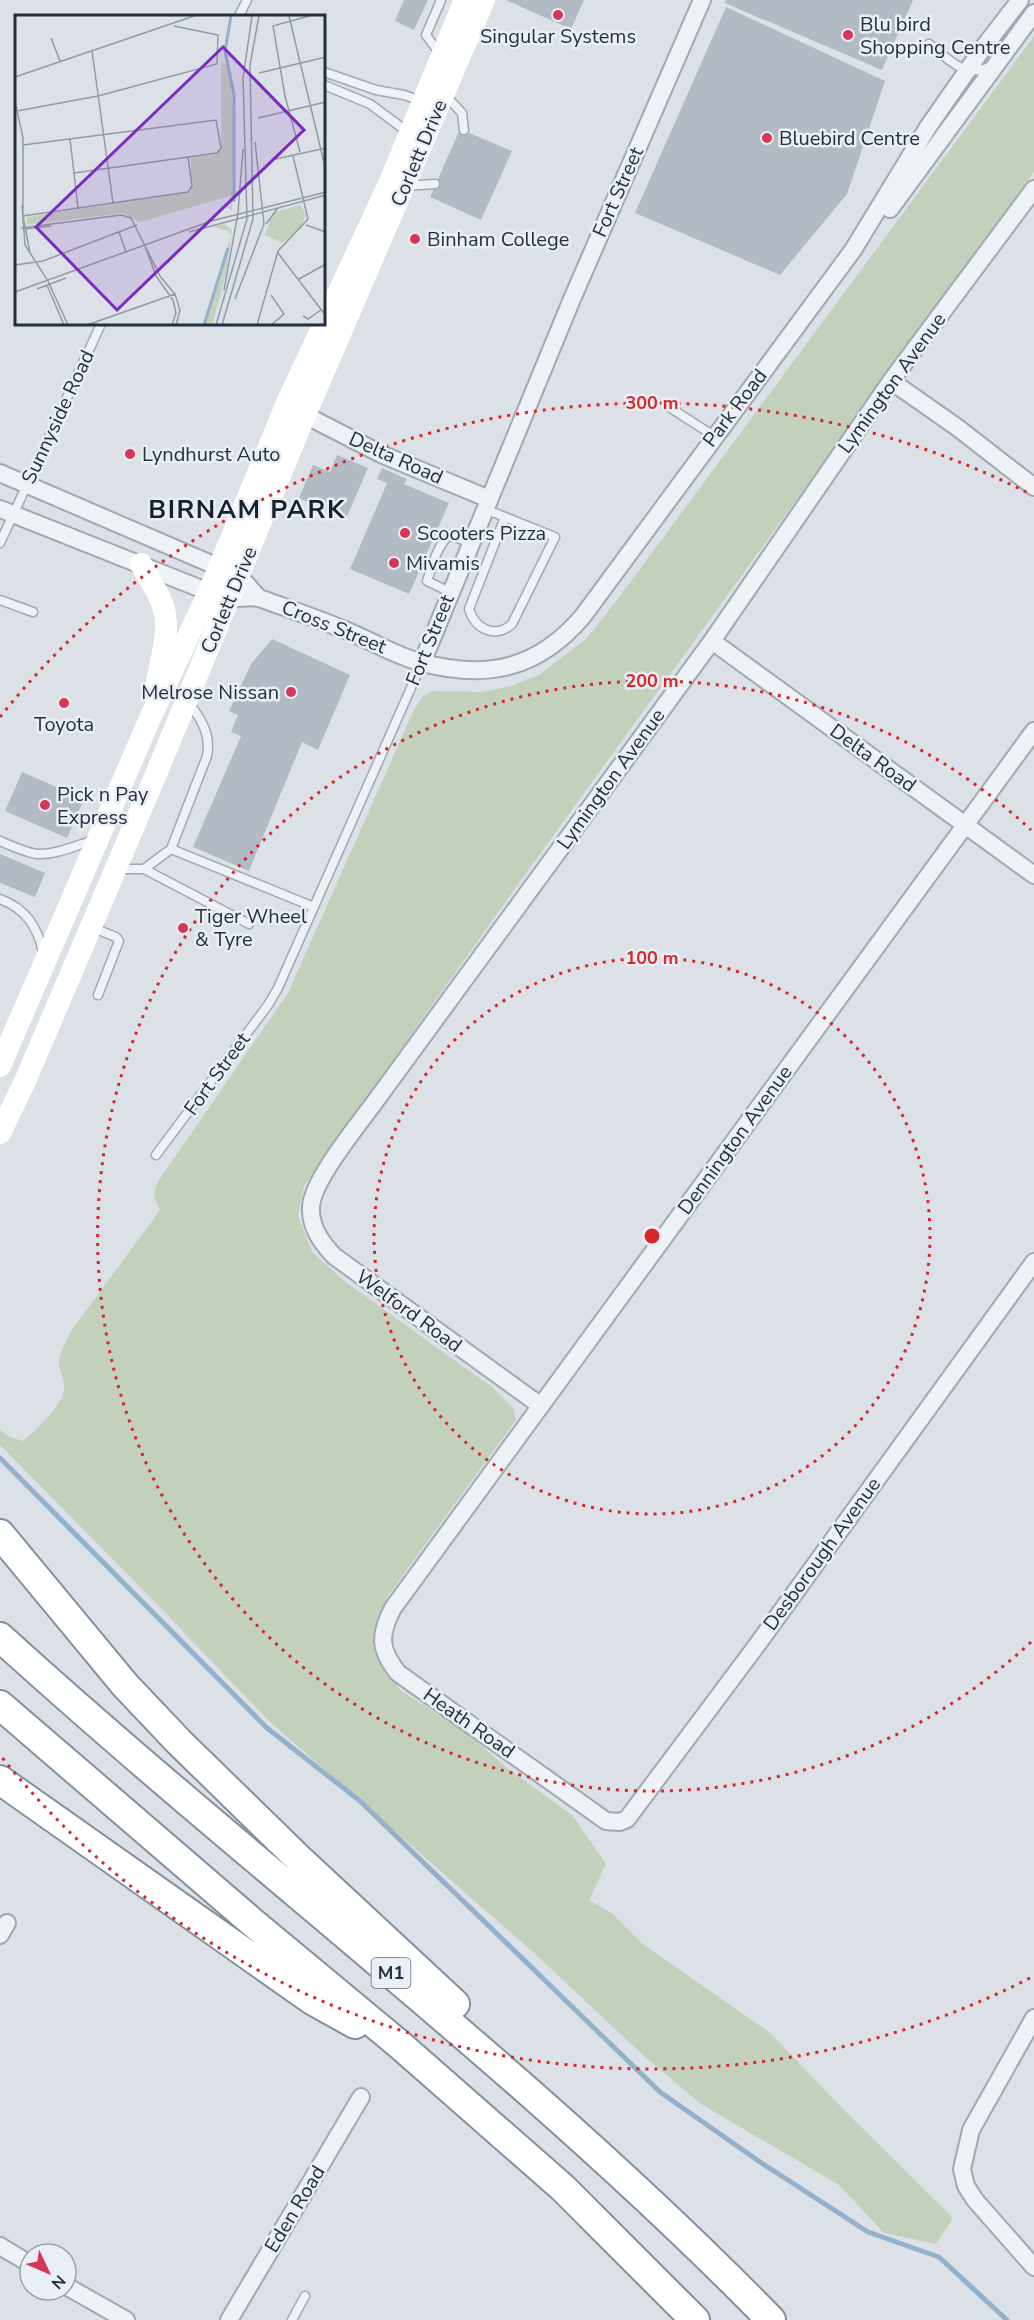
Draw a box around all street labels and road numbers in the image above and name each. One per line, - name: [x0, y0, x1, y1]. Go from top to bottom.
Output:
- street label: Corlett Drive: [384, 95, 454, 211]
- street label: Fort Street: [586, 142, 650, 241]
- street label: Lymington Avenue: [832, 307, 952, 459]
- street label: Sunnyside Road: [15, 346, 101, 488]
- street label: Park Road: [697, 363, 773, 453]
- street label: Delta Road: [345, 425, 447, 491]
- street label: Corlett Drive: [194, 542, 264, 658]
- street label: Fort Street: [399, 589, 461, 690]
- street label: Cross Street: [278, 594, 391, 661]
- street label: Lymington Avenue: [551, 703, 671, 855]
- street label: Delta Road: [824, 718, 922, 798]
- street label: Fort Street: [178, 1026, 257, 1121]
- street label: Dennington Avenue: [672, 1060, 798, 1220]
- street label: Welford Road: [350, 1263, 468, 1359]
- street label: Desborough Avenue: [757, 1472, 887, 1636]
- street label: Heath Road: [418, 1681, 520, 1765]
- road number: M1: [372, 1958, 410, 1988]
- street label: Eden Road: [258, 2161, 332, 2257]

